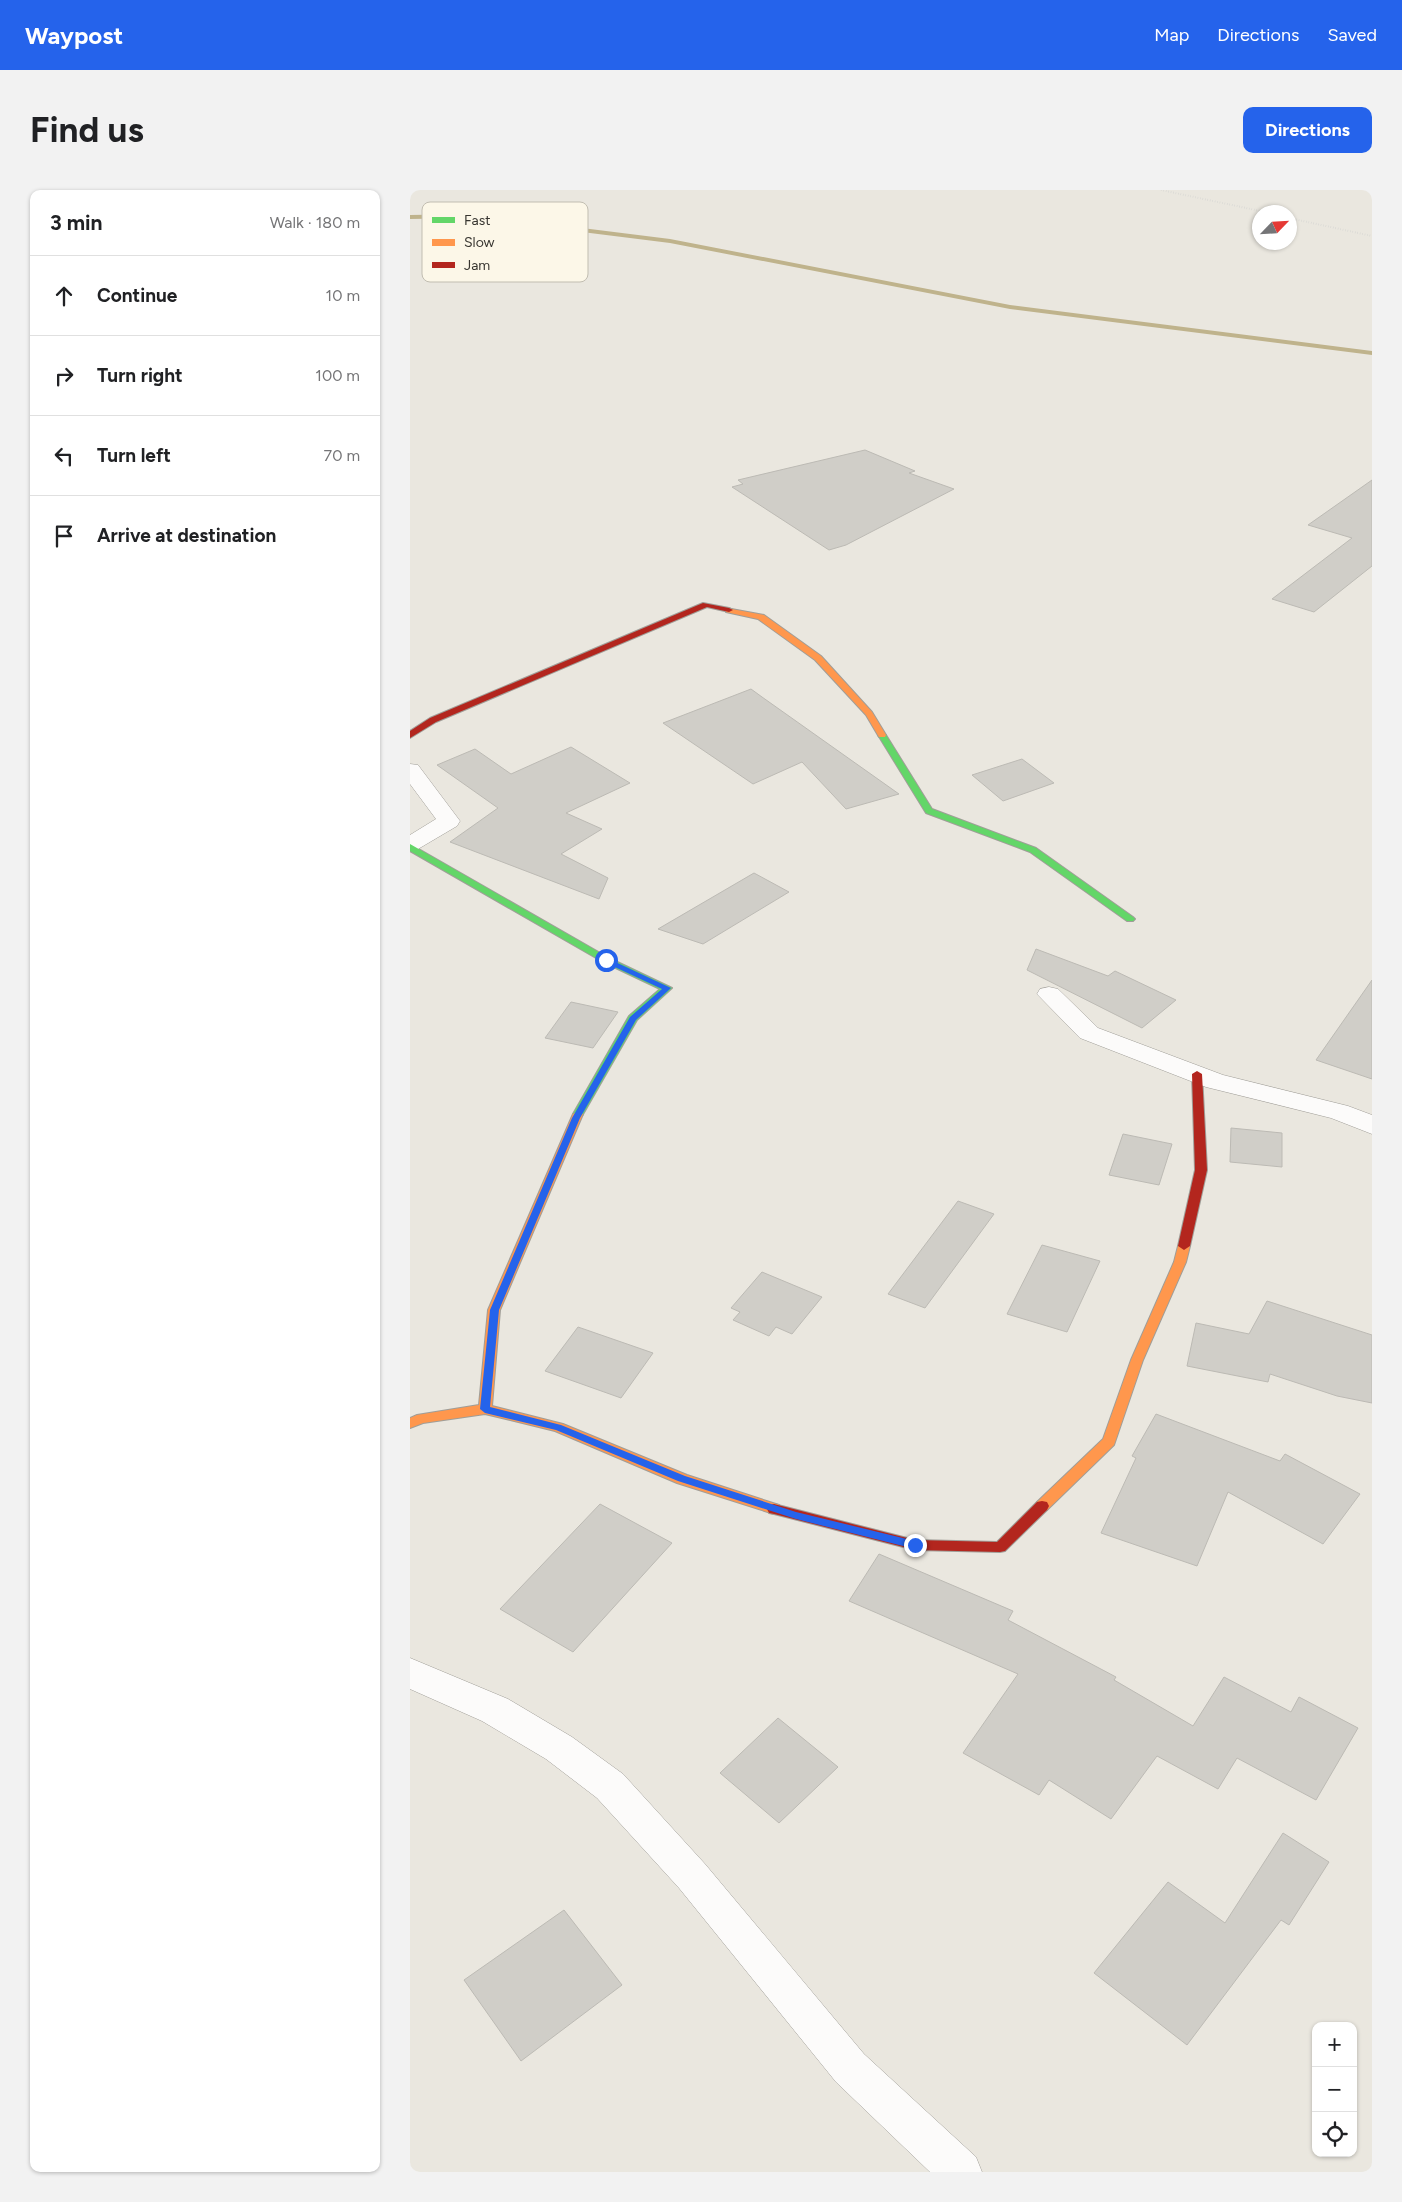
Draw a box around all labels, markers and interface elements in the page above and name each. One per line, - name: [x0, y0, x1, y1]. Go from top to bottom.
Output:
- text: Waypost: [25, 21, 123, 50]
- text: Map: [1154, 24, 1189, 46]
- text: Directions: [1217, 24, 1299, 46]
- text: Saved: [1327, 24, 1377, 46]
- button: Directions: [1243, 107, 1372, 153]
- text: Find us: [30, 109, 144, 151]
- legend: [422, 202, 588, 282]
- north arrow: [1252, 205, 1297, 250]
- text: 3 min: [50, 210, 102, 235]
- text: Fast: [464, 212, 490, 229]
- text: Walk · 180 m: [270, 213, 360, 232]
- text: Slow: [464, 234, 495, 251]
- text: Jam: [464, 257, 490, 274]
- icon: ahead: [50, 282, 78, 310]
- text: Continue: [97, 284, 177, 307]
- text: 10 m: [326, 286, 360, 305]
- icon: right: [50, 362, 78, 390]
- text: Turn right: [97, 364, 183, 387]
- text: 100 m: [315, 366, 360, 385]
- icon: left: [50, 442, 78, 470]
- text: Turn left: [97, 444, 171, 467]
- text: 70 m: [324, 446, 360, 465]
- icon: arrive: [50, 522, 78, 550]
- text: Arrive at destination: [97, 524, 276, 547]
- route start: [595, 949, 618, 972]
- route end: [904, 1534, 927, 1557]
- map controls: [1312, 2022, 1357, 2157]
- button: +: [1312, 2022, 1357, 2067]
- button: −: [1312, 2067, 1357, 2112]
- button: locate: [1312, 2112, 1357, 2157]

